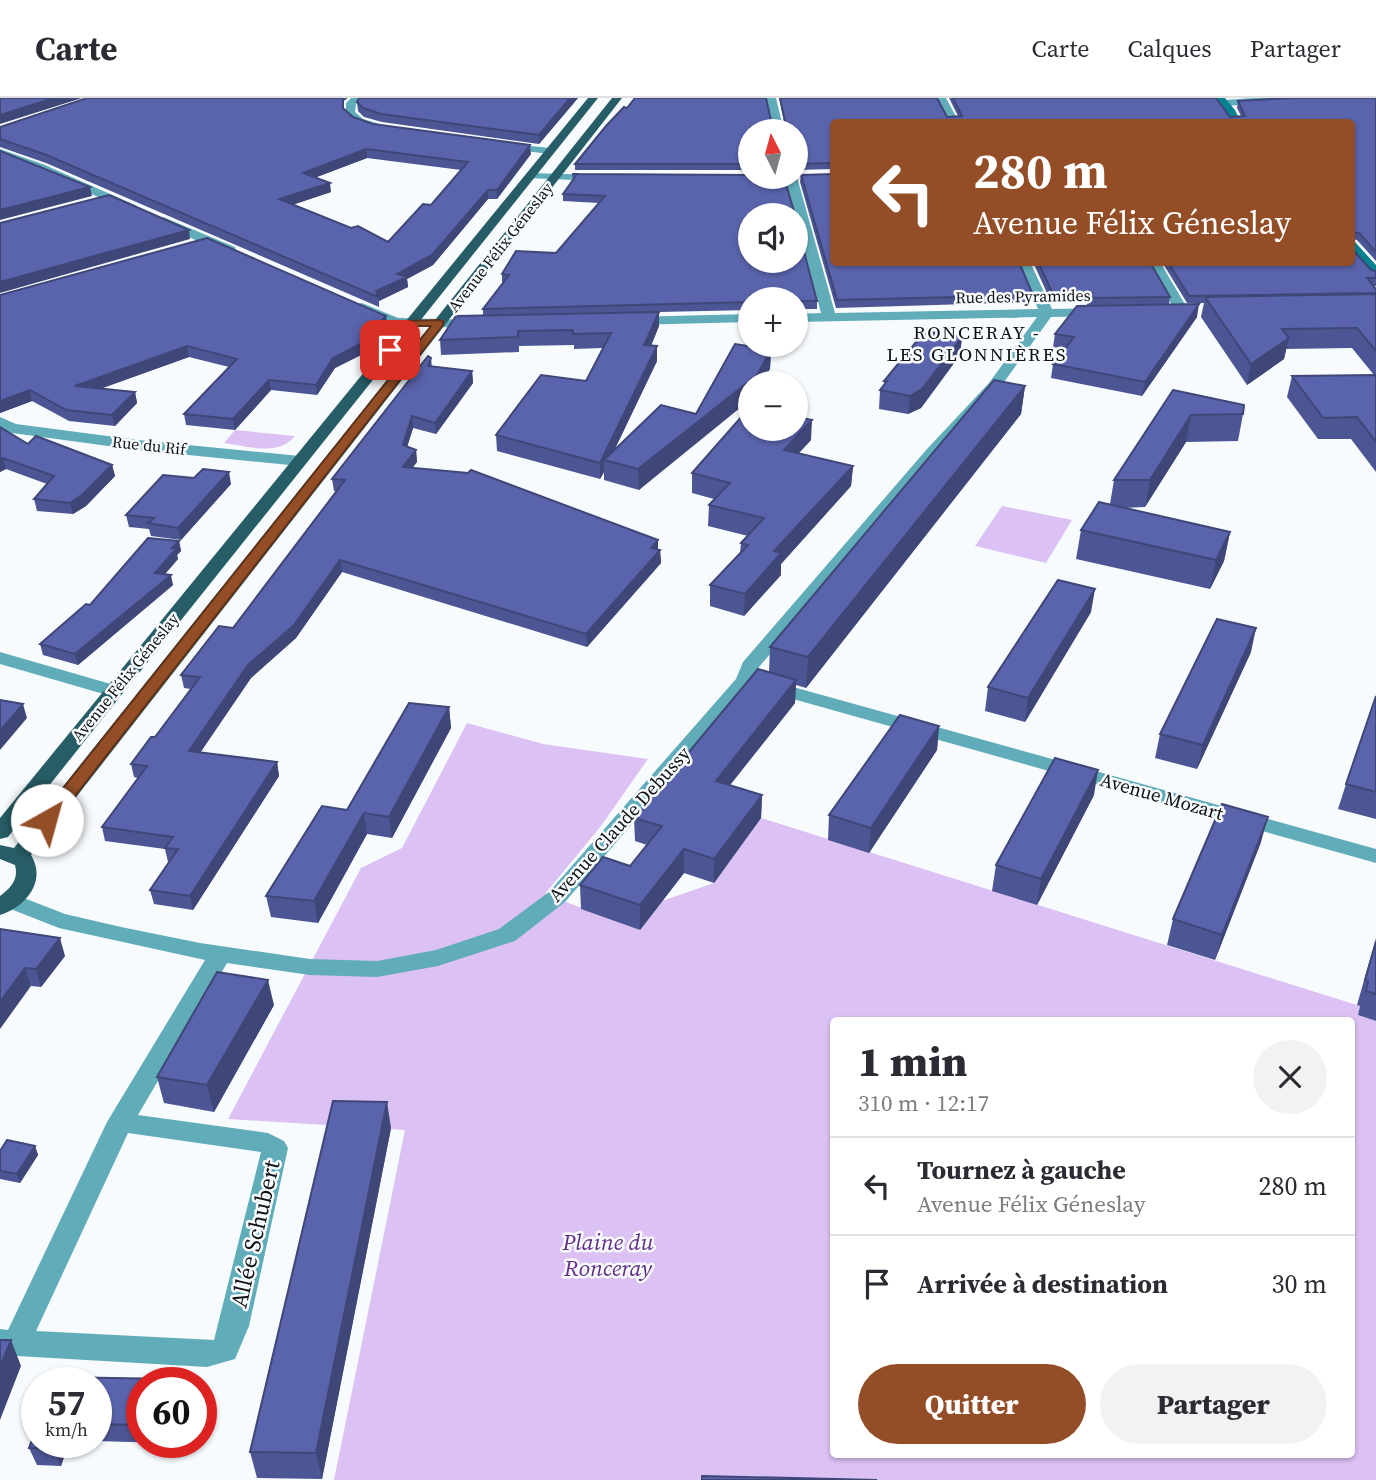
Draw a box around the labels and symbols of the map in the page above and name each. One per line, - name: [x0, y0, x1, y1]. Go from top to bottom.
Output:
- north arrow: [738, 119, 808, 189]
- street label: Avenue Félix Géneslay: [442, 177, 558, 316]
- street label: Rue des Pyramides: [955, 284, 1091, 308]
- district label: RONCERAY - LES GLONNIÈRES: [886, 319, 1068, 367]
- pin: [360, 320, 420, 380]
- street label: Rue du Rif: [111, 430, 188, 460]
- street label: Avenue Félix Géneslay: [66, 608, 184, 746]
- street label: Avenue Claude Debussy: [542, 741, 696, 907]
- street label: Avenue Mozart: [1097, 766, 1227, 826]
- position arrow: [10, 783, 84, 857]
- street label: Allée Schubert: [223, 1157, 288, 1311]
- park label: Plaine du Ronceray: [561, 1226, 654, 1284]
- speed limit sign: 60: [126, 1367, 217, 1458]

